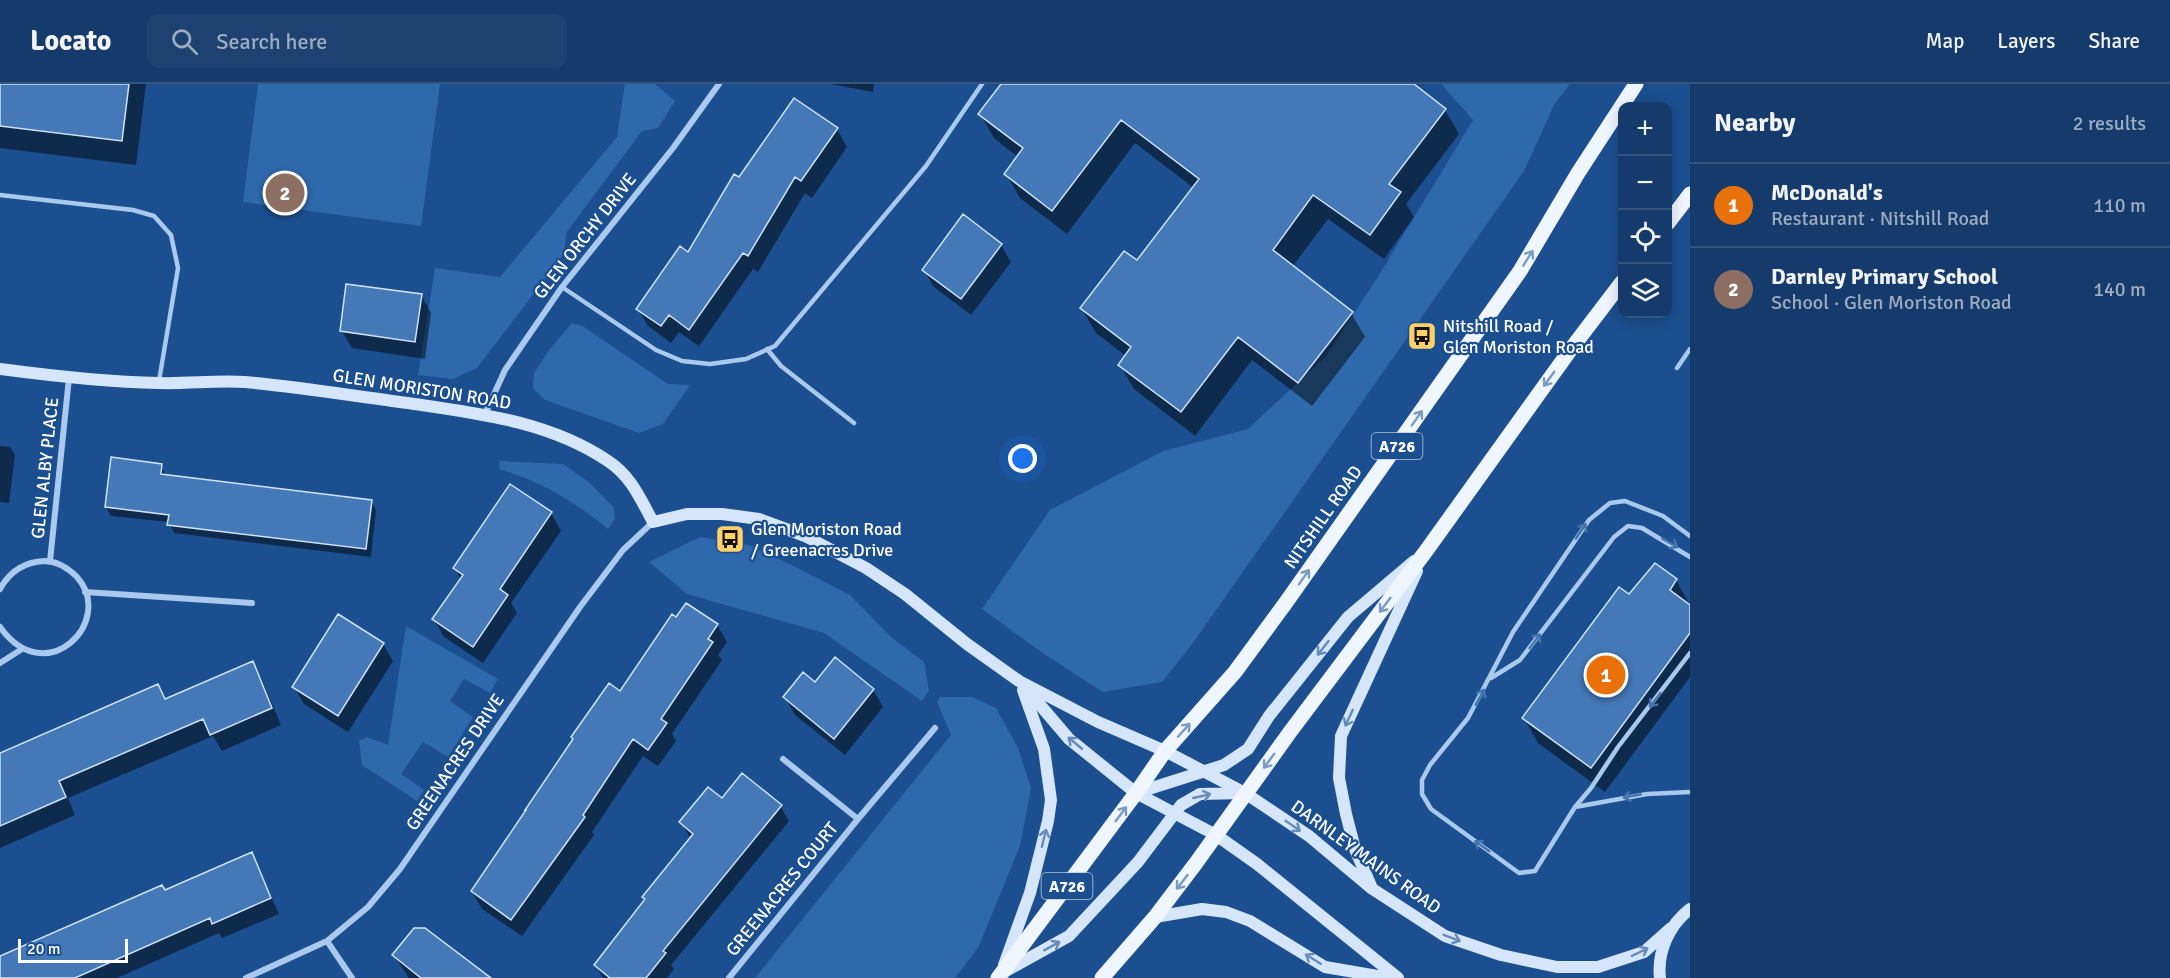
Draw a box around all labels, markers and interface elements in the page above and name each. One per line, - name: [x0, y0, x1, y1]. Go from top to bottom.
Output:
- search box: [147, 14, 567, 68]
- text: Locato: [30, 24, 111, 58]
- icon: search: [168, 25, 201, 58]
- text: Search here: [216, 28, 327, 55]
- text: Map: [1926, 28, 1964, 54]
- text: Layers: [1997, 28, 2055, 54]
- text: Share: [2088, 28, 2140, 54]
- map controls: [1618, 102, 1672, 318]
- button: +: [1618, 102, 1672, 156]
- text: Nearby: [1714, 107, 1795, 139]
- text: 2 results: [2073, 111, 2146, 136]
- button: −: [1618, 156, 1672, 210]
- street label: GLEN ORCHY DRIVE: [529, 169, 641, 303]
- pin: 2: [266, 170, 304, 216]
- text: McDonald's: [1771, 179, 1883, 206]
- text: 1: [1728, 193, 1739, 218]
- text: 110 m: [2093, 193, 2146, 218]
- text: Restaurant · Nitshill Road: [1771, 206, 1989, 231]
- button: locate: [1618, 210, 1672, 264]
- one-way arrow: [1523, 250, 1535, 267]
- text: Darnley Primary School: [1771, 263, 1998, 290]
- button: layers: [1618, 264, 1672, 318]
- text: 2: [1728, 277, 1739, 302]
- text: 140 m: [2093, 277, 2146, 302]
- text: School · Glen Moriston Road: [1771, 290, 2012, 315]
- place label: Nitshill Road / Glen Moriston Road: [1443, 315, 1594, 358]
- bus stop icon: Nitshill Road / Glen Moriston Road: [1406, 320, 1438, 352]
- street label: GLEN MORISTON ROAD: [331, 364, 513, 414]
- one-way arrow: [1543, 371, 1555, 387]
- street label: GLEN ALBY PLACE: [27, 396, 63, 540]
- one-way arrow: [1411, 410, 1423, 426]
- road number: A726: [1372, 433, 1422, 459]
- your location: [1008, 444, 1037, 473]
- street label: NITSHILL ROAD: [1279, 461, 1367, 573]
- place label: Glen Moriston Road / Greenacres Drive: [751, 518, 902, 561]
- bus stop icon: Glen Moriston Road / Greenacres Drive: [714, 523, 746, 555]
- one-way arrow: [1575, 524, 1587, 540]
- one-way arrow: [1661, 538, 1678, 550]
- one-way arrow: [1298, 569, 1310, 585]
- one-way arrow: [1379, 596, 1392, 612]
- one-way arrow: [1528, 634, 1541, 650]
- one-way arrow: [1316, 640, 1329, 656]
- pin: 1: [1586, 652, 1626, 698]
- one-way arrow: [1475, 689, 1486, 707]
- street label: GREENACRES DRIVE: [401, 690, 509, 834]
- one-way arrow: [1648, 691, 1661, 707]
- one-way arrow: [1343, 709, 1355, 727]
- one-way arrow: [1177, 723, 1191, 738]
- one-way arrow: [1068, 736, 1083, 750]
- one-way arrow: [1262, 752, 1275, 768]
- one-way arrow: [1192, 790, 1211, 802]
- one-way arrow: [1622, 791, 1642, 802]
- street label: DARNLEY MAINS ROAD: [1287, 795, 1445, 919]
- one-way arrow: [1115, 806, 1127, 822]
- street label: GREENACRES COURT: [721, 818, 843, 960]
- one-way arrow: [1285, 820, 1301, 832]
- one-way arrow: [1039, 829, 1050, 848]
- one-way arrow: [1474, 839, 1490, 852]
- road number: A726: [1042, 873, 1092, 899]
- one-way arrow: [1175, 874, 1188, 890]
- one-way arrow: [1443, 933, 1461, 944]
- scale bar: [18, 936, 128, 964]
- text: 20 m: [27, 939, 61, 959]
- one-way arrow: [1043, 939, 1060, 951]
- one-way arrow: [1631, 945, 1649, 957]
- one-way arrow: [1305, 953, 1322, 965]

